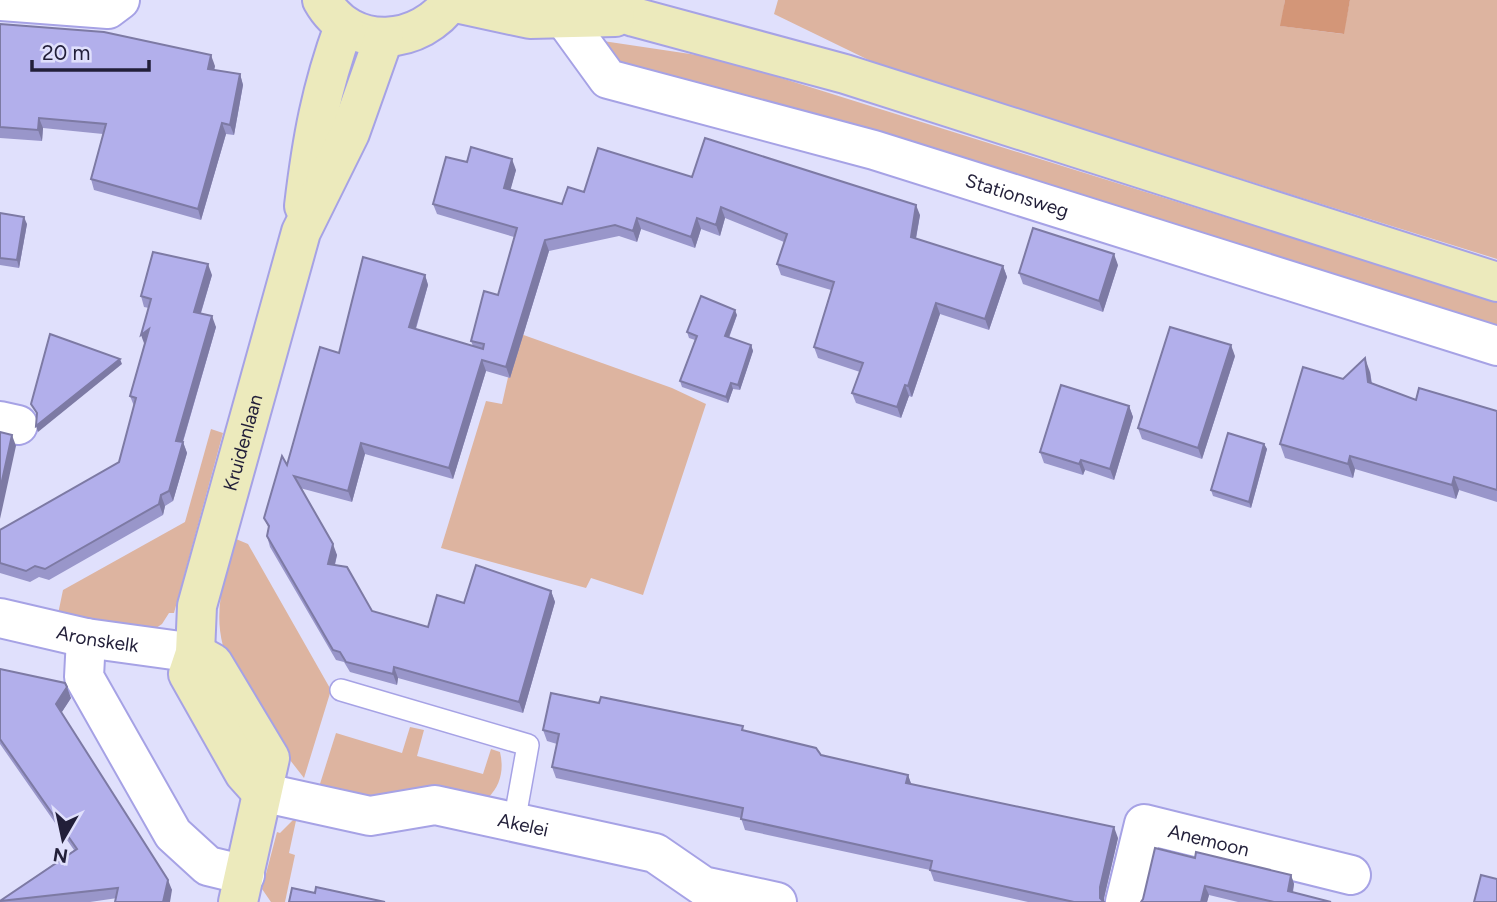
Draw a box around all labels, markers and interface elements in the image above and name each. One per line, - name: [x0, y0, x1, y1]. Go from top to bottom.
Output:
- scale bar: [32, 28, 149, 72]
- text: 20 m: [42, 40, 90, 65]
- street label: Stationsweg: [963, 168, 1072, 222]
- street label: Kruidenlaan: [218, 392, 267, 494]
- street label: Aronskelk: [55, 620, 141, 657]
- north arrow: [28, 804, 98, 874]
- street label: Akelei: [496, 808, 551, 841]
- street label: Anemoon: [1166, 819, 1252, 861]
- text: N: [51, 843, 69, 868]

